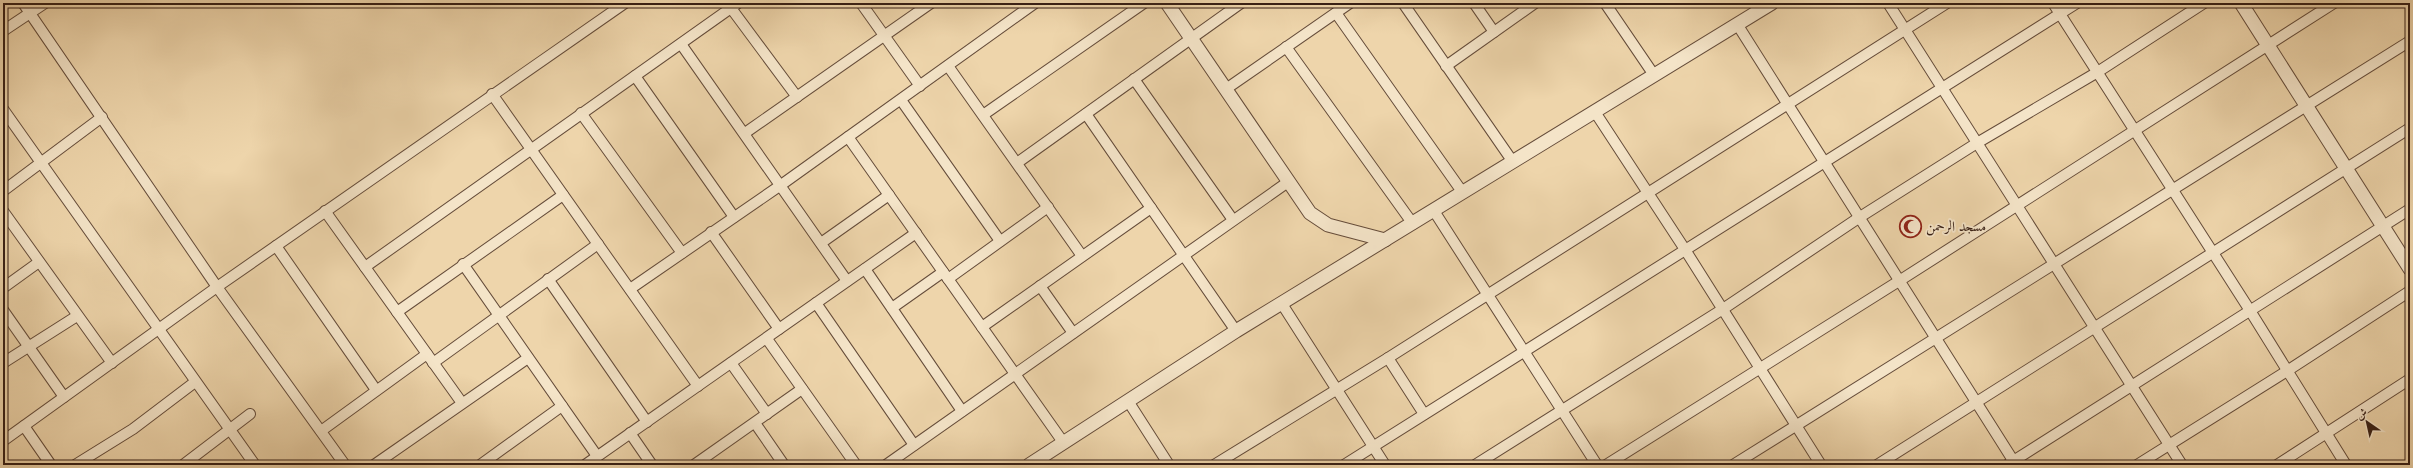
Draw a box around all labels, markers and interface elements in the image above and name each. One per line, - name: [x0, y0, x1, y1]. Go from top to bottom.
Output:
- mosque icon: مسجد الرحمن: [1898, 213, 1924, 239]
- place label: مسجد الرحمن: [1926, 217, 1986, 236]
- north arrow: [2347, 402, 2387, 442]
- text: ش: [2353, 405, 2370, 423]

